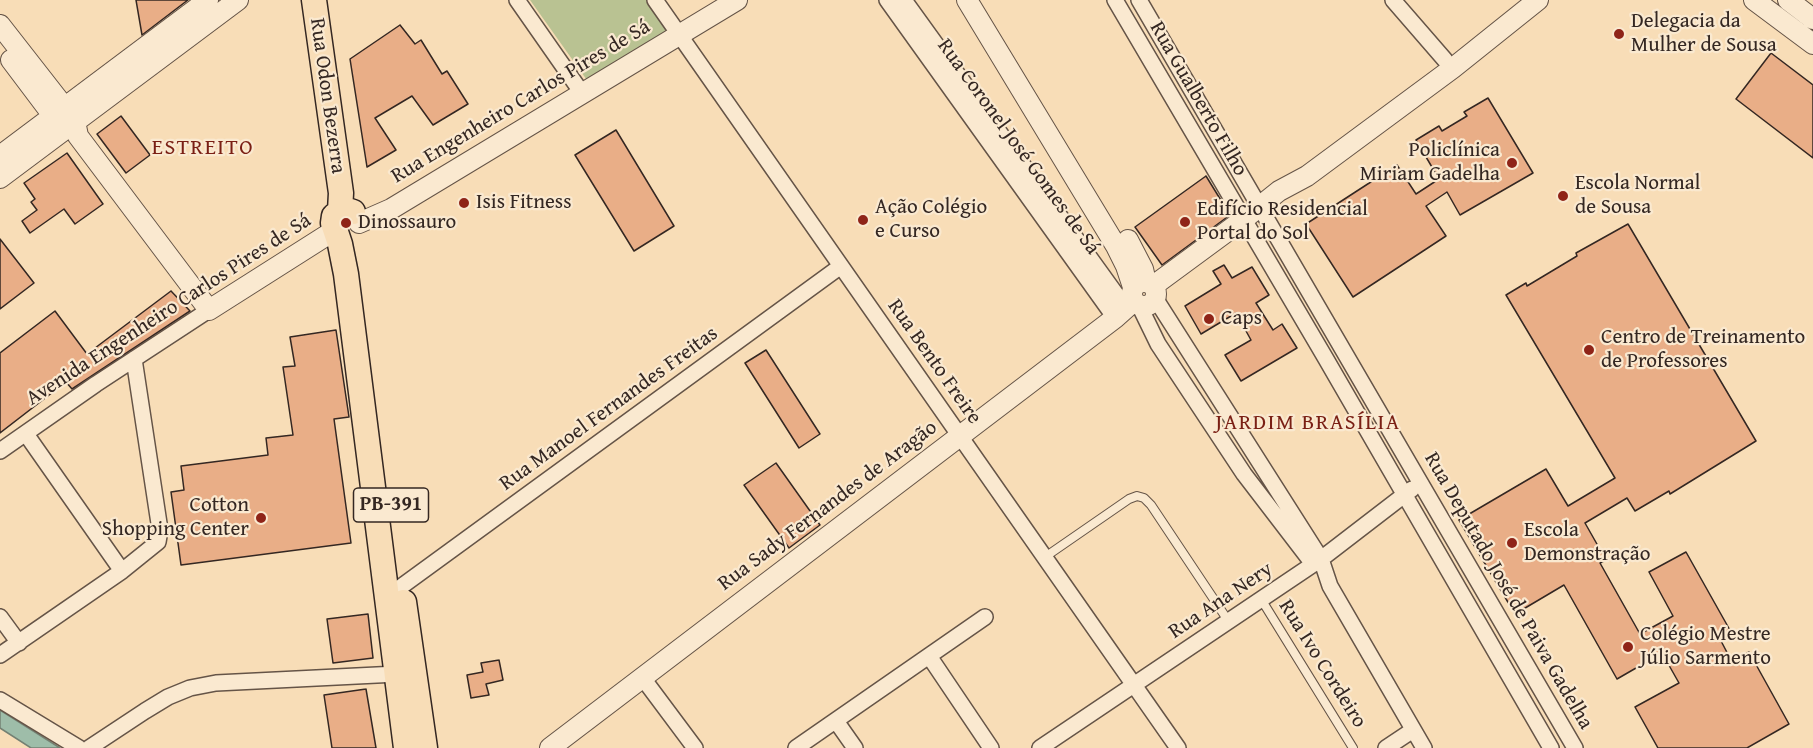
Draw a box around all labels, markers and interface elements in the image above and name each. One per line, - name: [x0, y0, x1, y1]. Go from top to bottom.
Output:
- place label: Delegacia da Mulher de Sousa: [1631, 9, 1777, 59]
- street label: Rua Engenheiro Carlos Pires de Sá: [387, 15, 655, 189]
- street label: Rua Odon Bezerra: [304, 17, 350, 175]
- street label: Rua Gualberto Filho: [1144, 17, 1252, 181]
- marker: Delegacia da Mulher de Sousa: [1612, 27, 1626, 41]
- street label: Rua Coronel José Gomes de Sá: [931, 34, 1105, 260]
- district label: ESTREITO: [152, 135, 254, 161]
- place label: Policlínica Miriam Gadelha: [1360, 138, 1500, 188]
- marker: Policlínica Miriam Gadelha: [1505, 156, 1519, 170]
- place label: Escola Normal de Sousa: [1575, 171, 1701, 221]
- marker: Escola Normal de Sousa: [1556, 189, 1570, 203]
- place label: Isis Fitness: [476, 190, 572, 216]
- place label: Ação Colégio e Curso: [875, 195, 987, 245]
- marker: Isis Fitness: [457, 196, 471, 210]
- place label: Edifício Residencial Portal do Sol: [1197, 197, 1368, 247]
- street label: Avenida Engenheiro Carlos Pires de Sá: [22, 208, 316, 412]
- place label: Dinossauro: [358, 210, 456, 236]
- marker: Ação Colégio e Curso: [856, 213, 870, 227]
- marker: Edifício Residencial Portal do Sol: [1178, 215, 1192, 229]
- marker: Dinossauro: [339, 216, 353, 230]
- street label: Rua Bento Freire: [882, 295, 986, 429]
- place label: Caps: [1221, 306, 1262, 332]
- marker: Caps: [1202, 312, 1216, 326]
- street label: Rua Manoel Fernandes Freitas: [495, 321, 723, 497]
- place label: Centro de Treinamento de Professores: [1601, 325, 1805, 375]
- marker: Centro de Treinamento de Professores: [1582, 343, 1596, 357]
- district label: JARDIM BRASÍLIA: [1215, 410, 1401, 436]
- street label: Rua Sady Fernandes de Aragão: [713, 415, 943, 597]
- street label: Rua Deputado José de Paiva Gadelha: [1418, 448, 1598, 734]
- road number: PB-391: [354, 488, 428, 522]
- place label: Cotton Shopping Center: [102, 493, 249, 543]
- marker: Cotton Shopping Center: [254, 511, 268, 525]
- place label: Escola Demonstração: [1524, 518, 1650, 568]
- marker: Escola Demonstração: [1505, 536, 1519, 550]
- street label: Rua Ana Nery: [1164, 557, 1278, 645]
- street label: Rua Ivo Cordeiro: [1273, 595, 1371, 733]
- place label: Colégio Mestre Júlio Sarmento: [1640, 622, 1771, 672]
- marker: Colégio Mestre Júlio Sarmento: [1621, 640, 1635, 654]

